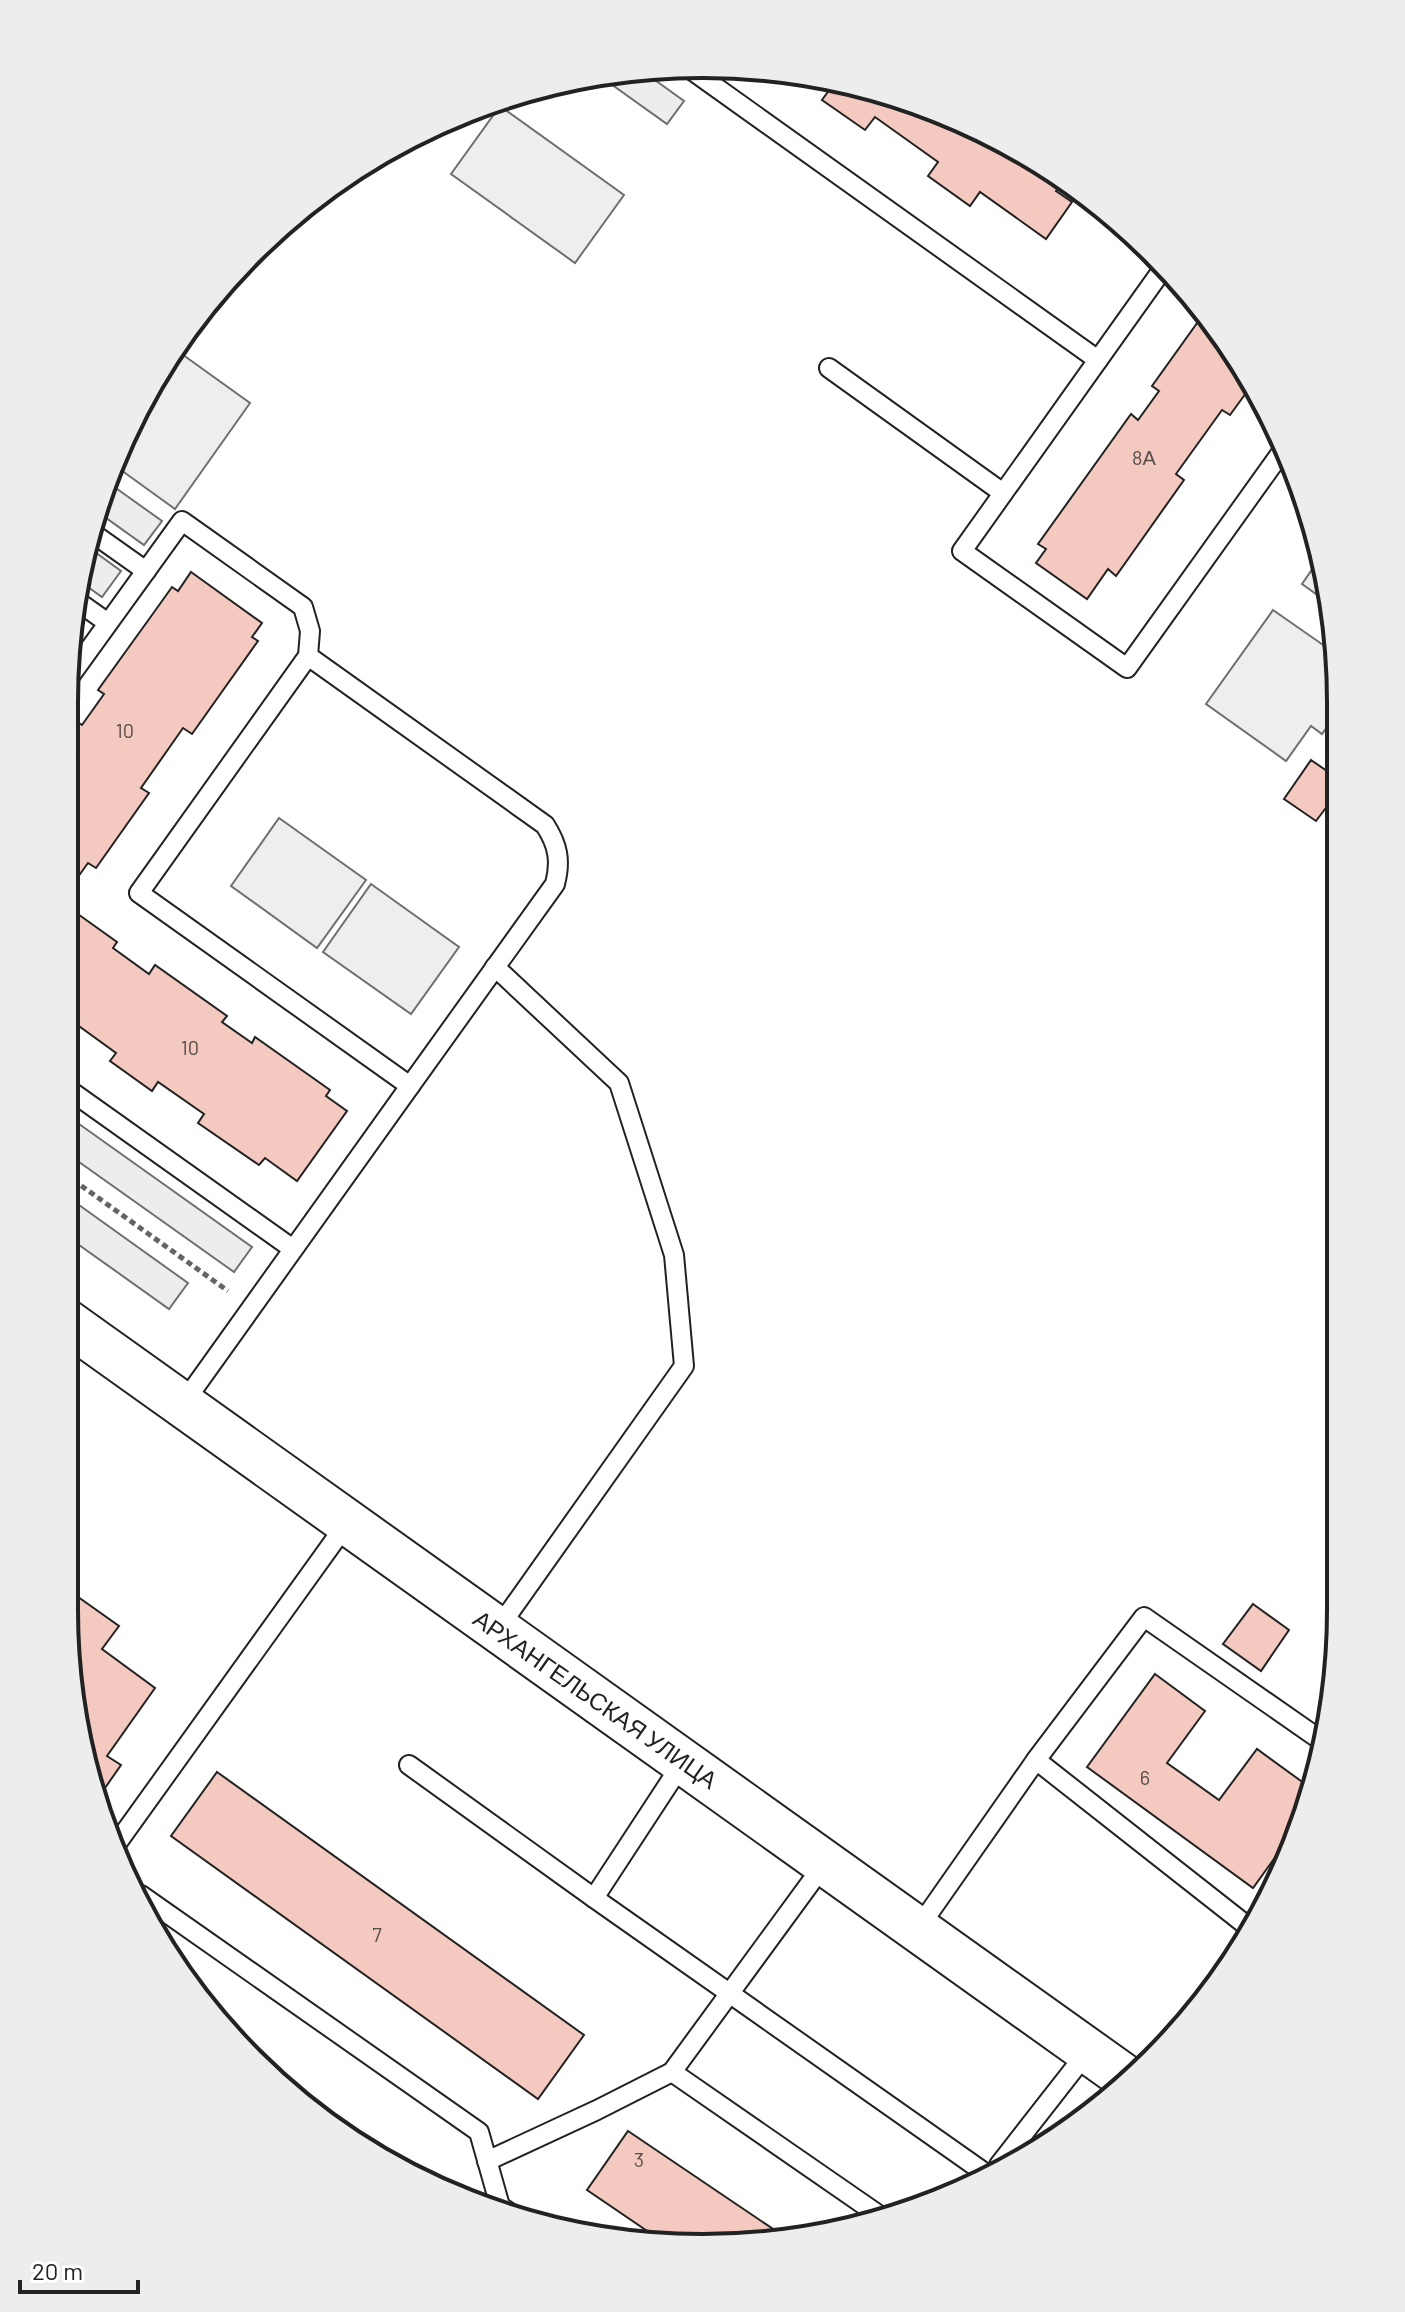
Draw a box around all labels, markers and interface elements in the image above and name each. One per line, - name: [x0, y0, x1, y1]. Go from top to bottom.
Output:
- house number: 8А: [1132, 445, 1157, 469]
- house number: 10: [116, 718, 134, 742]
- house number: 10: [181, 1035, 199, 1059]
- street label: АРХАНГЕЛЬСКАЯ УЛИЦА: [468, 1603, 723, 1794]
- house number: 6: [1140, 1765, 1150, 1789]
- house number: 7: [372, 1922, 382, 1946]
- house number: 3: [634, 2147, 644, 2171]
- scale bar: [20, 2244, 138, 2294]
- text: 20 m: [32, 2256, 83, 2285]

